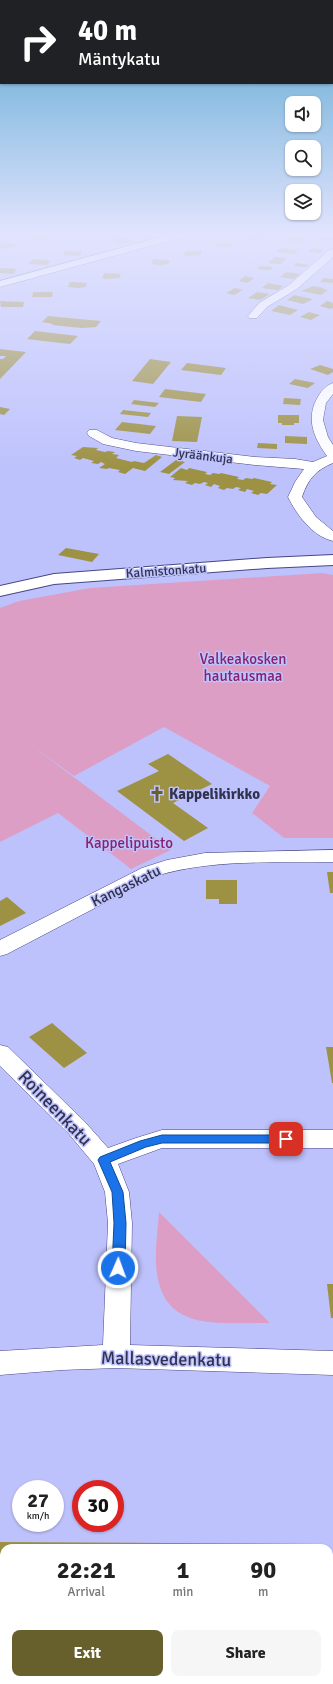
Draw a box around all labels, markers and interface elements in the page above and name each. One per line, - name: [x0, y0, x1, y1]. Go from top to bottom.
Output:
- text: 40 m: [78, 14, 137, 48]
- icon: right: [12, 16, 64, 68]
- text: Mäntykatu: [78, 48, 160, 70]
- map controls: [285, 96, 321, 220]
- button: sound: [285, 96, 321, 132]
- button: search: [285, 140, 321, 176]
- button: layers: [285, 184, 321, 220]
- street label: Jyräänkuja: [172, 444, 234, 468]
- street label: Kalmistonkatu: [125, 560, 207, 582]
- park label: Valkeakosken hautausmaa: [200, 650, 286, 685]
- church icon: Kappelikirkko: [148, 785, 166, 803]
- place label: Kappelikirkko: [169, 785, 260, 803]
- park label: Kappelipuisto: [85, 834, 173, 852]
- street label: Kangaskatu: [88, 861, 164, 911]
- street label: Roineenkatu: [14, 1066, 96, 1150]
- pin: [269, 1122, 303, 1156]
- icon: arrive: [275, 1128, 297, 1150]
- position arrow: [97, 1247, 139, 1289]
- street label: Mallasvedenkatu: [101, 1347, 231, 1371]
- speed limit sign: 30: [72, 1480, 124, 1532]
- text: 27: [27, 1488, 49, 1513]
- text: km/h: [27, 1510, 49, 1522]
- text: 22:21: [57, 1555, 116, 1585]
- text: 1: [176, 1555, 189, 1585]
- text: 90: [250, 1555, 276, 1585]
- text: Arrival: [68, 1584, 105, 1600]
- text: min: [172, 1584, 193, 1600]
- text: m: [258, 1584, 268, 1600]
- button: Exit: [12, 1630, 163, 1676]
- button: Share: [171, 1630, 321, 1676]

